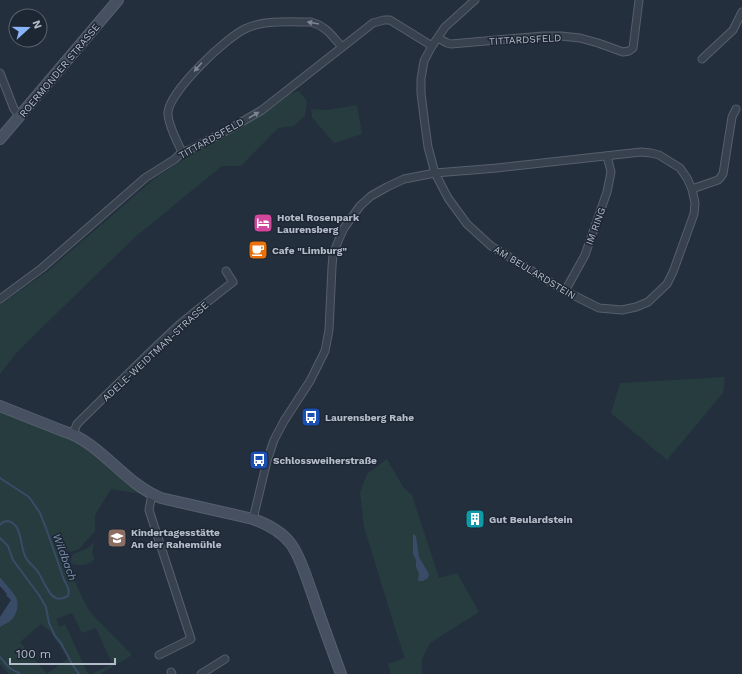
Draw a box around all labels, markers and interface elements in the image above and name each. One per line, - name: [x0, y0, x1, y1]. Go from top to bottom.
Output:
- north arrow: [8, 8, 48, 48]
- one-way arrow: [307, 20, 319, 26]
- street label: ROERMONDER STRASSE: [16, 21, 102, 119]
- street label: TITTARDSFELD: [488, 32, 562, 47]
- one-way arrow: [194, 62, 203, 73]
- one-way arrow: [248, 111, 260, 118]
- street label: TITTARDSFELD: [177, 116, 246, 161]
- street label: IM RING: [584, 206, 607, 246]
- hotel icon: Hotel Rosenpark Laurensberg: [252, 212, 274, 234]
- place label: Hotel Rosenpark Laurensberg: [277, 212, 360, 235]
- cafe icon: Cafe "Limburg": [247, 239, 269, 261]
- street label: AM BEULARDSTEIN: [492, 244, 578, 301]
- place label: Cafe "Limburg": [272, 245, 347, 256]
- street label: ADELE-WEIDTMAN-STRASSE: [100, 299, 211, 403]
- bus stop icon: Laurensberg Rahe: [300, 406, 322, 428]
- place label: Laurensberg Rahe: [325, 412, 414, 423]
- bus stop icon: Schlossweiherstraße: [248, 449, 270, 471]
- place label: Schlossweiherstraße: [273, 455, 377, 466]
- building icon: Gut Beulardstein: [464, 508, 486, 530]
- place label: Gut Beulardstein: [489, 514, 573, 525]
- school or university icon: Kindertagesstätte An der Rahemühle: [106, 527, 128, 549]
- place label: Kindertagesstätte An der Rahemühle: [131, 527, 222, 550]
- water label: Wildbach: [50, 532, 79, 583]
- scale bar: [10, 640, 115, 666]
- text: 100 m: [16, 647, 51, 661]

